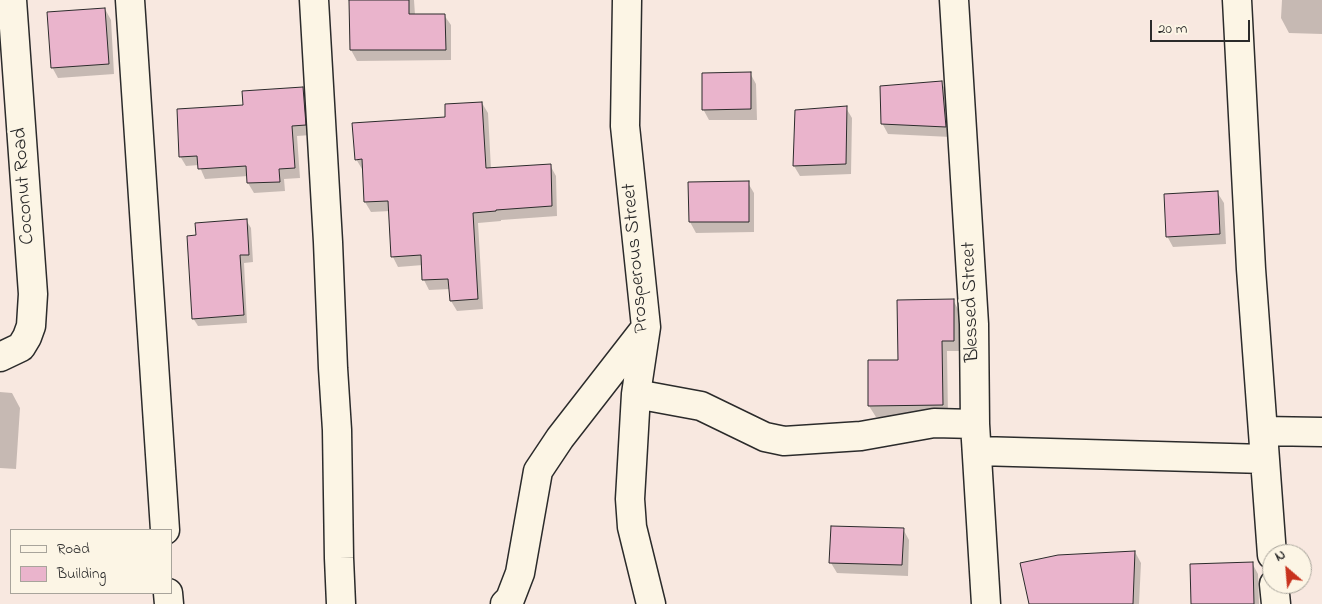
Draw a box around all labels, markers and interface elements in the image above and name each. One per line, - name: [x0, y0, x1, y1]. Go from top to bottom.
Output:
- scale bar: [1152, 10, 1252, 42]
- text: 20 m: [1158, 18, 1187, 40]
- street label: Coconut Road: [9, 127, 41, 245]
- street label: Prosperous Street: [618, 182, 656, 334]
- street label: Blessed Street: [958, 241, 986, 363]
- legend: [10, 529, 172, 594]
- text: Road: [57, 538, 90, 560]
- north arrow: [1262, 544, 1312, 594]
- text: N: [1271, 545, 1289, 568]
- text: Building: [57, 563, 106, 585]

